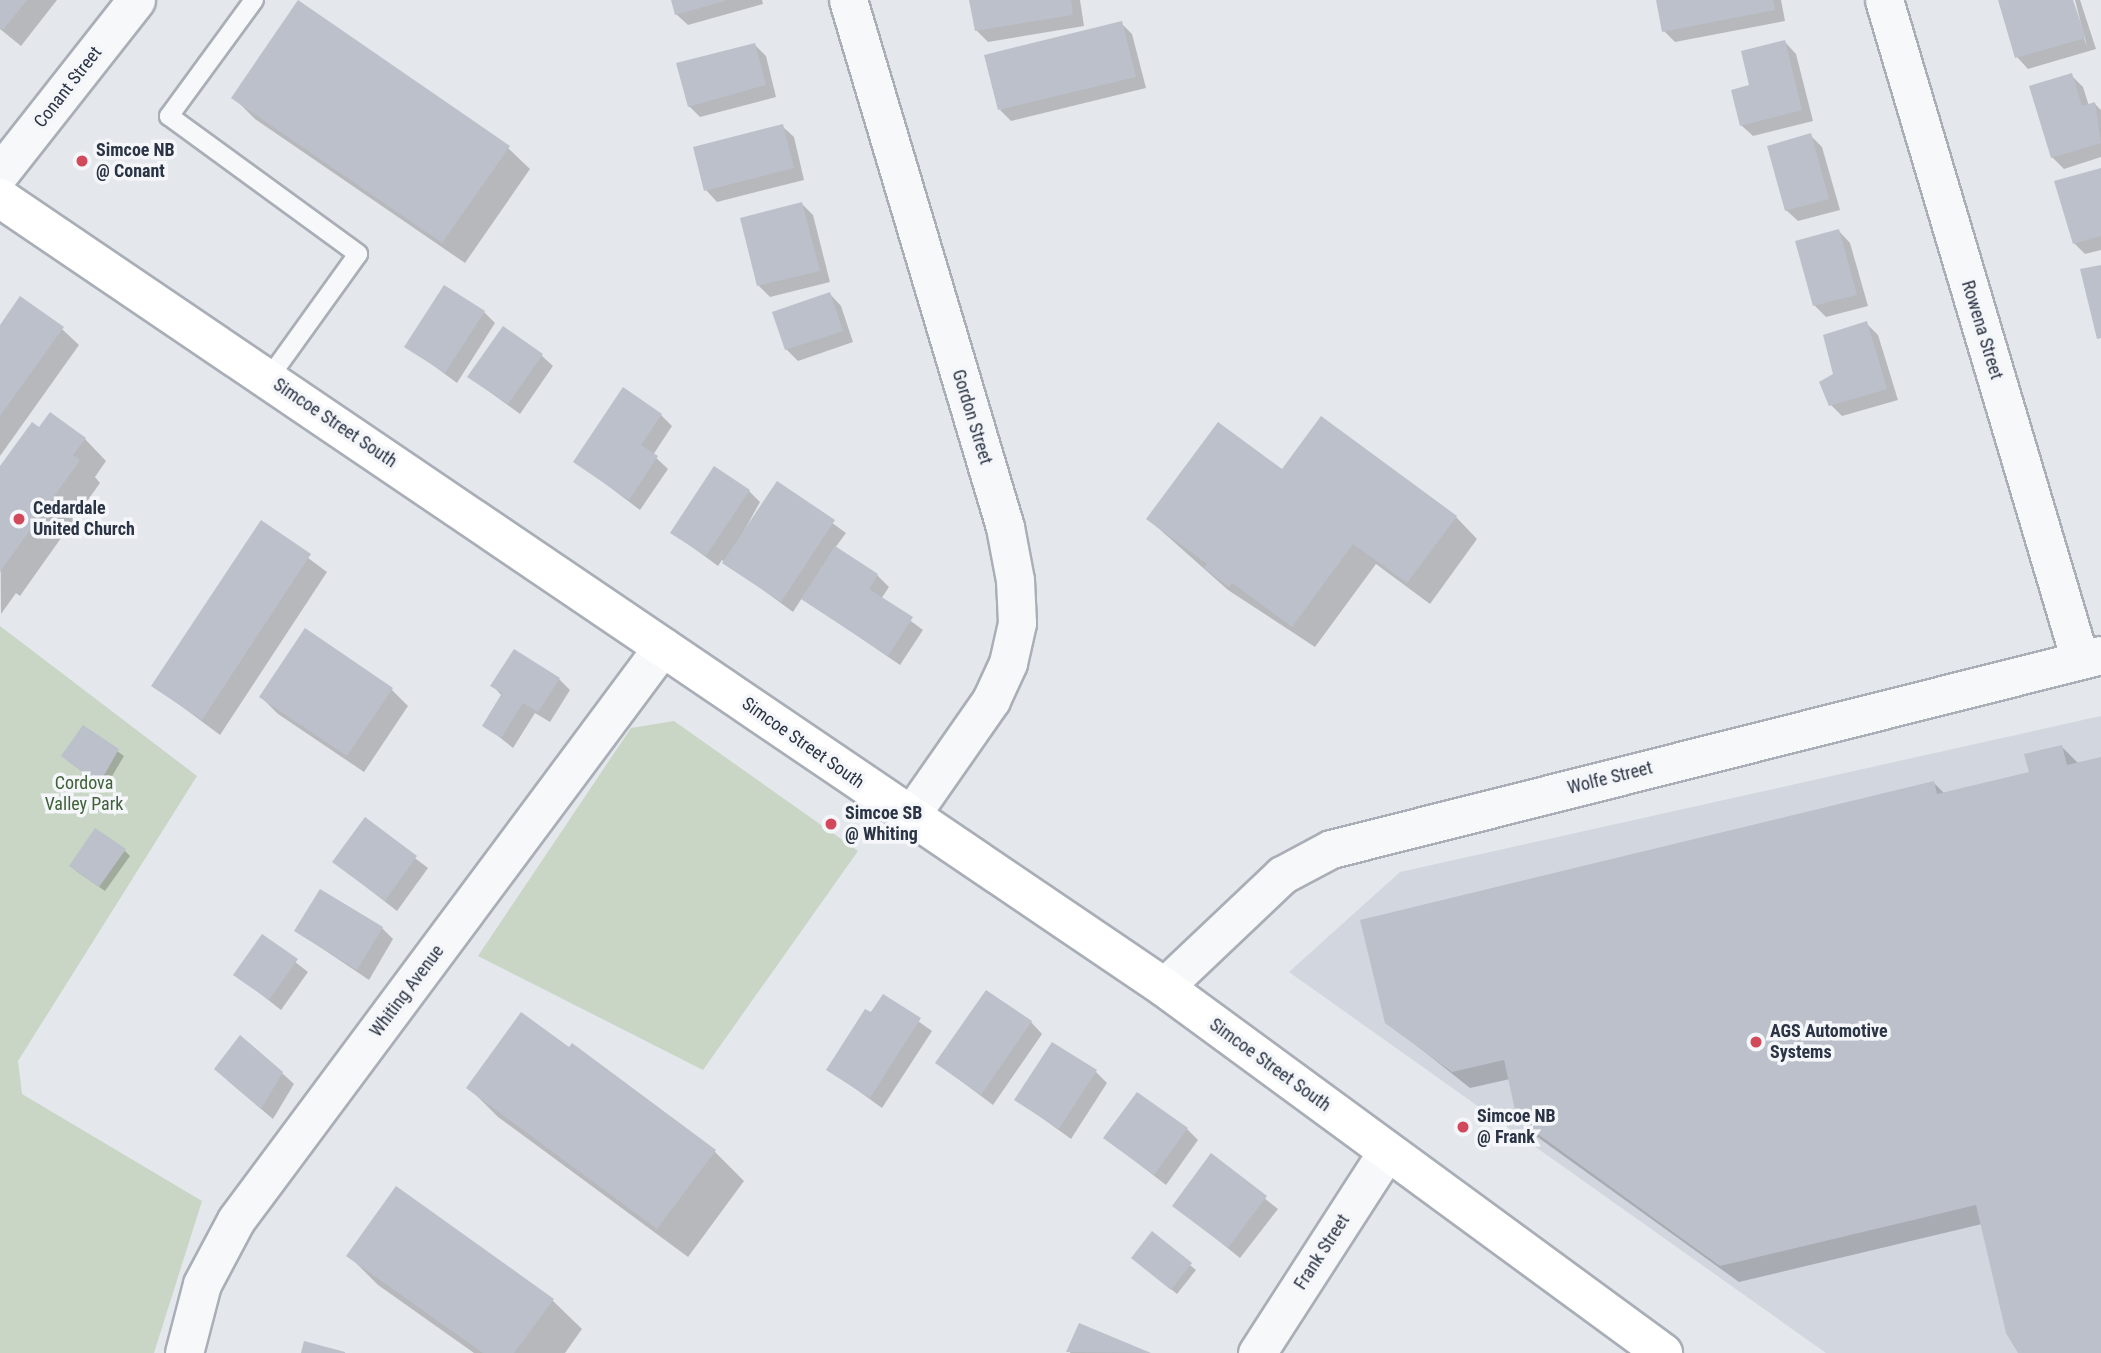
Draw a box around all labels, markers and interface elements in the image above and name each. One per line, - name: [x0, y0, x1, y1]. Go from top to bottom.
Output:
- street label: Conant Street: [30, 42, 106, 132]
- place label: Simcoe NB @ Conant: [96, 140, 175, 182]
- marker: Simcoe NB @ Conant: [74, 153, 90, 169]
- street label: Rowena Street: [1957, 278, 2007, 382]
- street label: Gordon Street: [947, 367, 997, 467]
- street label: Simcoe Street South: [269, 374, 401, 472]
- place label: Cedardale United Church: [33, 498, 135, 540]
- marker: Cedardale United Church: [11, 511, 27, 527]
- street label: Simcoe Street South: [738, 693, 868, 793]
- street label: Wolfe Street: [1565, 757, 1655, 799]
- park label: Cordova Valley Park: [45, 773, 123, 816]
- place label: Simcoe SB @ Whiting: [845, 803, 922, 846]
- marker: Simcoe SB @ Whiting: [823, 816, 839, 832]
- street label: Whiting Avenue: [365, 941, 449, 1041]
- street label: Simcoe Street South: [1205, 1014, 1335, 1116]
- place label: AGS Automotive Systems: [1770, 1021, 1888, 1064]
- marker: AGS Automotive Systems: [1748, 1034, 1764, 1050]
- place label: Simcoe NB @ Frank: [1477, 1106, 1556, 1148]
- marker: Simcoe NB @ Frank: [1455, 1119, 1471, 1135]
- street label: Frank Street: [1290, 1210, 1354, 1294]

